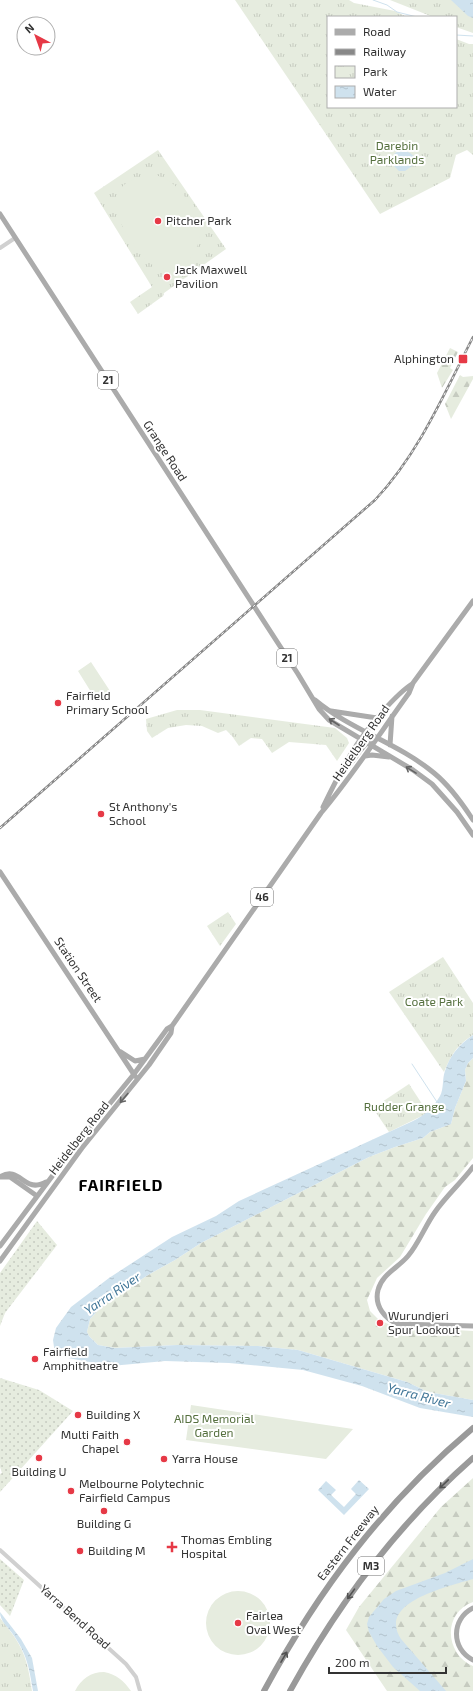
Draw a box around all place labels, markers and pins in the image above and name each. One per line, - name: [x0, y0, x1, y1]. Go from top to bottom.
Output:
- place label: Pitcher Park: [166, 213, 232, 227]
- marker: Pitcher Park: [153, 216, 163, 226]
- place label: Jack Maxwell Pavilion: [175, 262, 248, 290]
- marker: Jack Maxwell Pavilion: [162, 272, 172, 282]
- place label: Alphington: [394, 351, 454, 365]
- marker: Alphington: [457, 353, 469, 365]
- place label: Fairfield Primary School: [66, 688, 149, 716]
- marker: Fairfield Primary School: [53, 698, 63, 708]
- place label: St Anthony's School: [109, 799, 177, 827]
- marker: St Anthony's School: [96, 809, 106, 819]
- place label: Wurundjeri Spur Lookout: [388, 1308, 460, 1336]
- marker: Wurundjeri Spur Lookout: [375, 1318, 385, 1328]
- place label: Fairfield Amphitheatre: [43, 1344, 118, 1372]
- marker: Fairfield Amphitheatre: [30, 1354, 40, 1364]
- place label: Building X: [86, 1407, 141, 1421]
- marker: Building X: [73, 1410, 83, 1420]
- place label: Multi Faith Chapel: [61, 1427, 119, 1455]
- marker: Multi Faith Chapel: [122, 1437, 132, 1447]
- place label: Yarra House: [172, 1451, 238, 1465]
- marker: Building U: [34, 1453, 44, 1463]
- marker: Yarra House: [159, 1454, 169, 1464]
- place label: Building U: [11, 1464, 67, 1478]
- place label: Melbourne Polytechnic Fairfield Campus: [79, 1476, 204, 1504]
- marker: Melbourne Polytechnic Fairfield Campus: [66, 1486, 76, 1496]
- marker: Building G: [99, 1506, 109, 1516]
- place label: Building G: [77, 1516, 131, 1530]
- place label: Thomas Embling Hospital: [181, 1532, 272, 1560]
- marker: Thomas Embling Hospital: [166, 1541, 178, 1553]
- place label: Building M: [88, 1543, 146, 1557]
- marker: Building M: [75, 1546, 85, 1556]
- place label: Fairlea Oval West: [246, 1608, 301, 1636]
- marker: Fairlea Oval West: [233, 1618, 243, 1628]

